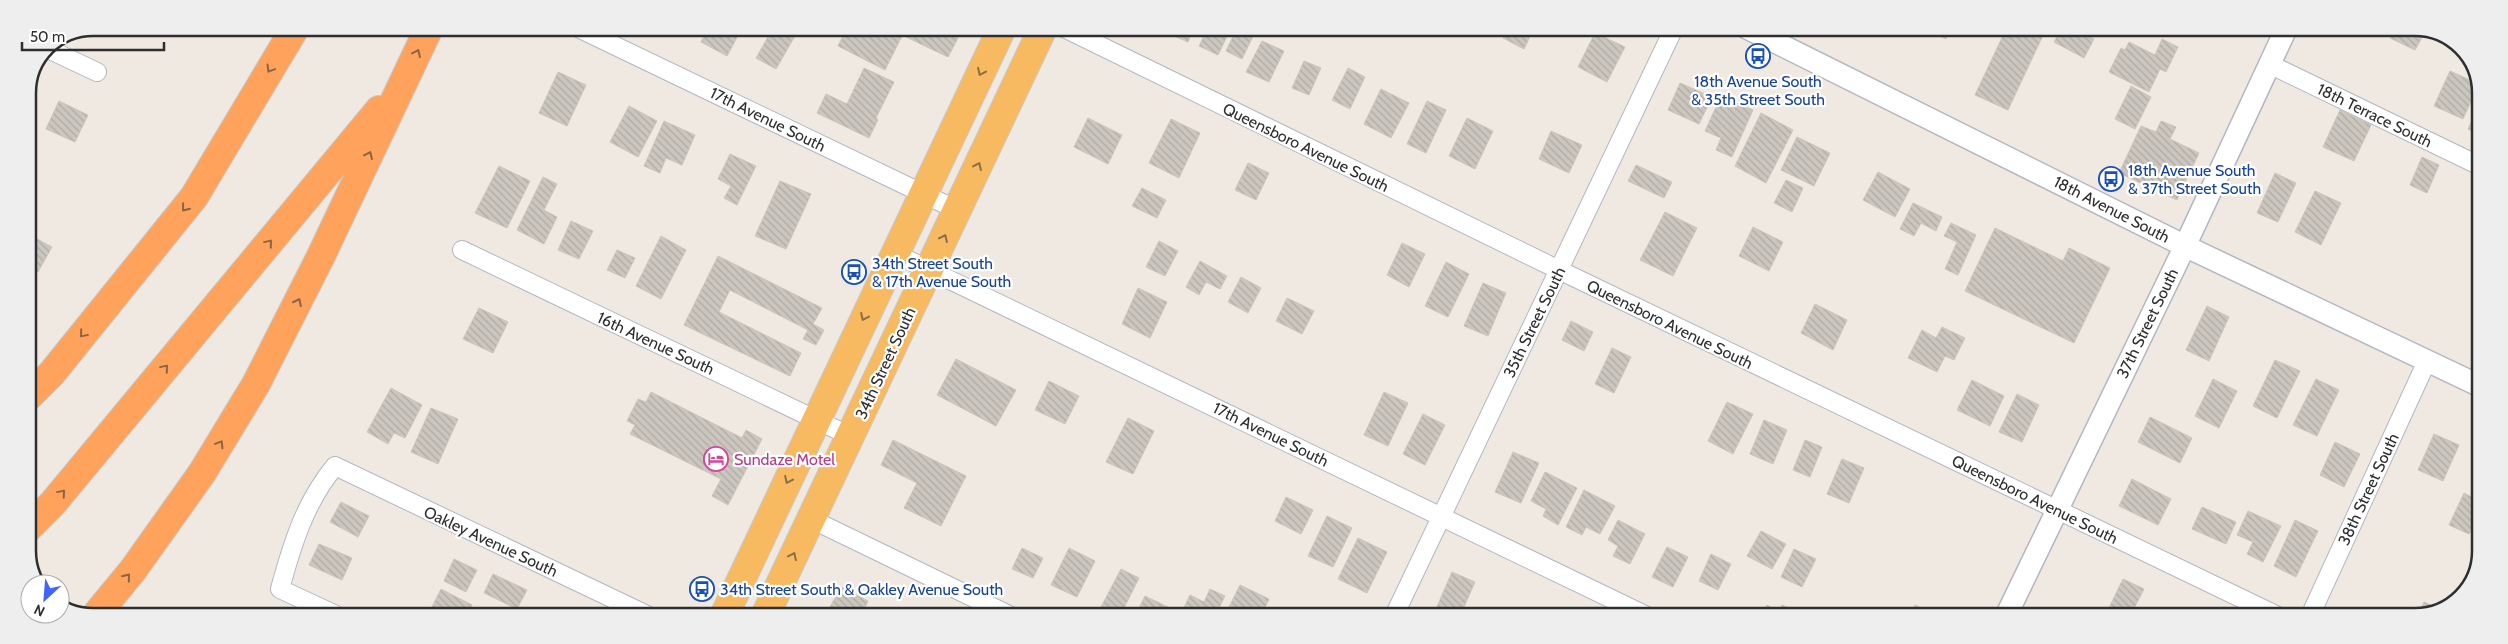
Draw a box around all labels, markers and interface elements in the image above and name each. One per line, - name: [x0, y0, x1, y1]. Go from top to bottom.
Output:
- scale bar: [22, 20, 165, 52]
- text: 50 m: [30, 28, 65, 46]
- bus stop icon: 18th Avenue South & 35th Street South: [1745, 43, 1771, 69]
- one-way arrow: [411, 49, 421, 58]
- one-way arrow: [267, 64, 277, 73]
- one-way arrow: [977, 67, 987, 76]
- place label: 18th Avenue South & 35th Street South: [1691, 72, 1825, 109]
- street label: 18th Terrace South: [2314, 79, 2435, 151]
- street label: 17th Avenue South: [707, 83, 829, 156]
- street label: Queensboro Avenue South: [1220, 99, 1392, 196]
- one-way arrow: [362, 151, 373, 160]
- place label: 18th Avenue South & 37th Street South: [2128, 161, 2261, 198]
- one-way arrow: [972, 162, 982, 171]
- bus stop icon: 18th Avenue South & 37th Street South: [2098, 166, 2124, 192]
- street label: 18th Avenue South: [2051, 172, 2173, 247]
- one-way arrow: [183, 202, 191, 211]
- one-way arrow: [938, 234, 948, 243]
- one-way arrow: [263, 239, 272, 248]
- place label: 34th Street South & 17th Avenue South: [872, 254, 1011, 291]
- bus stop icon: 34th Street South & 17th Avenue South: [841, 259, 867, 285]
- street label: 35th Street South: [1500, 264, 1569, 380]
- street label: 37th Street South: [2113, 265, 2182, 381]
- street label: Queensboro Avenue South: [1584, 276, 1756, 373]
- one-way arrow: [292, 298, 302, 307]
- street label: 34th Street South: [851, 304, 920, 422]
- street label: 16th Avenue South: [594, 308, 717, 379]
- one-way arrow: [860, 312, 871, 321]
- one-way arrow: [80, 329, 89, 338]
- one-way arrow: [160, 365, 168, 374]
- street label: 17th Avenue South: [1210, 398, 1332, 471]
- street label: 38th Street South: [2334, 430, 2403, 548]
- one-way arrow: [213, 440, 223, 449]
- hotel icon: Sundaze Motel: [703, 446, 729, 472]
- place label: Sundaze Motel: [734, 450, 835, 469]
- street label: Queensboro Avenue South: [1949, 451, 2121, 548]
- one-way arrow: [784, 475, 794, 484]
- one-way arrow: [56, 490, 64, 499]
- street label: Oakley Avenue South: [421, 502, 561, 581]
- one-way arrow: [787, 552, 798, 561]
- north arrow: [20, 574, 70, 624]
- one-way arrow: [122, 574, 131, 583]
- bus stop icon: 34th Street South & Oakley Avenue South: [689, 576, 715, 602]
- place label: 34th Street South & Oakley Avenue South: [720, 580, 1003, 599]
- text: N: [31, 600, 48, 621]

